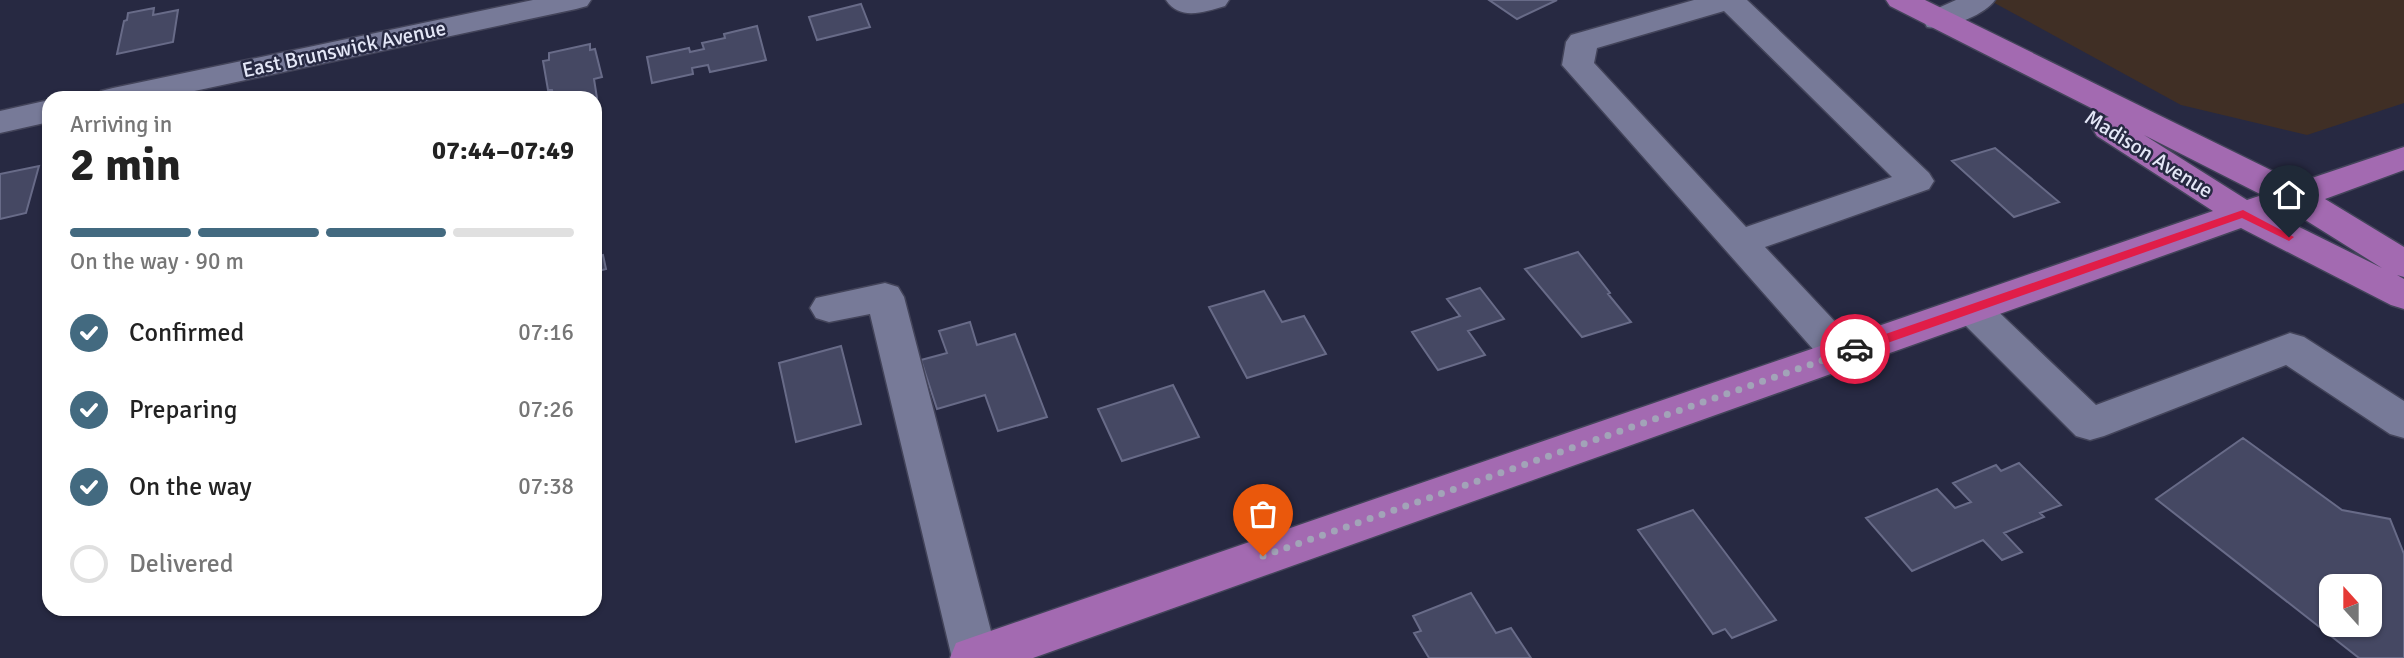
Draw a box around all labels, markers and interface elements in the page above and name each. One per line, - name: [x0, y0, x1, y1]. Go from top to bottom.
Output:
- street label: East Brunswick Avenue: [240, 15, 448, 83]
- street label: Madison Avenue: [2080, 104, 2218, 204]
- text: Arriving in: [70, 110, 172, 139]
- text: 07:44–07:49: [432, 135, 574, 167]
- text: 2 min: [70, 137, 181, 193]
- pin: [2259, 165, 2319, 237]
- icon: home: [2270, 176, 2308, 214]
- text: On the way · 90 m: [70, 247, 244, 276]
- icon: check: [70, 314, 108, 352]
- courier: [1820, 314, 1890, 384]
- text: Confirmed: [129, 317, 244, 349]
- text: 07:16: [518, 318, 574, 347]
- icon: car: [1836, 330, 1874, 368]
- icon: check: [70, 391, 108, 429]
- text: Preparing: [129, 394, 237, 426]
- text: 07:26: [518, 395, 574, 424]
- icon: check: [70, 468, 108, 506]
- text: On the way: [129, 471, 252, 503]
- text: 07:38: [518, 472, 574, 501]
- pin: [1233, 484, 1293, 556]
- icon: bag: [1244, 495, 1282, 533]
- text: Delivered: [129, 548, 234, 580]
- north arrow: [2319, 574, 2382, 637]
- map controls: [2319, 574, 2382, 637]

